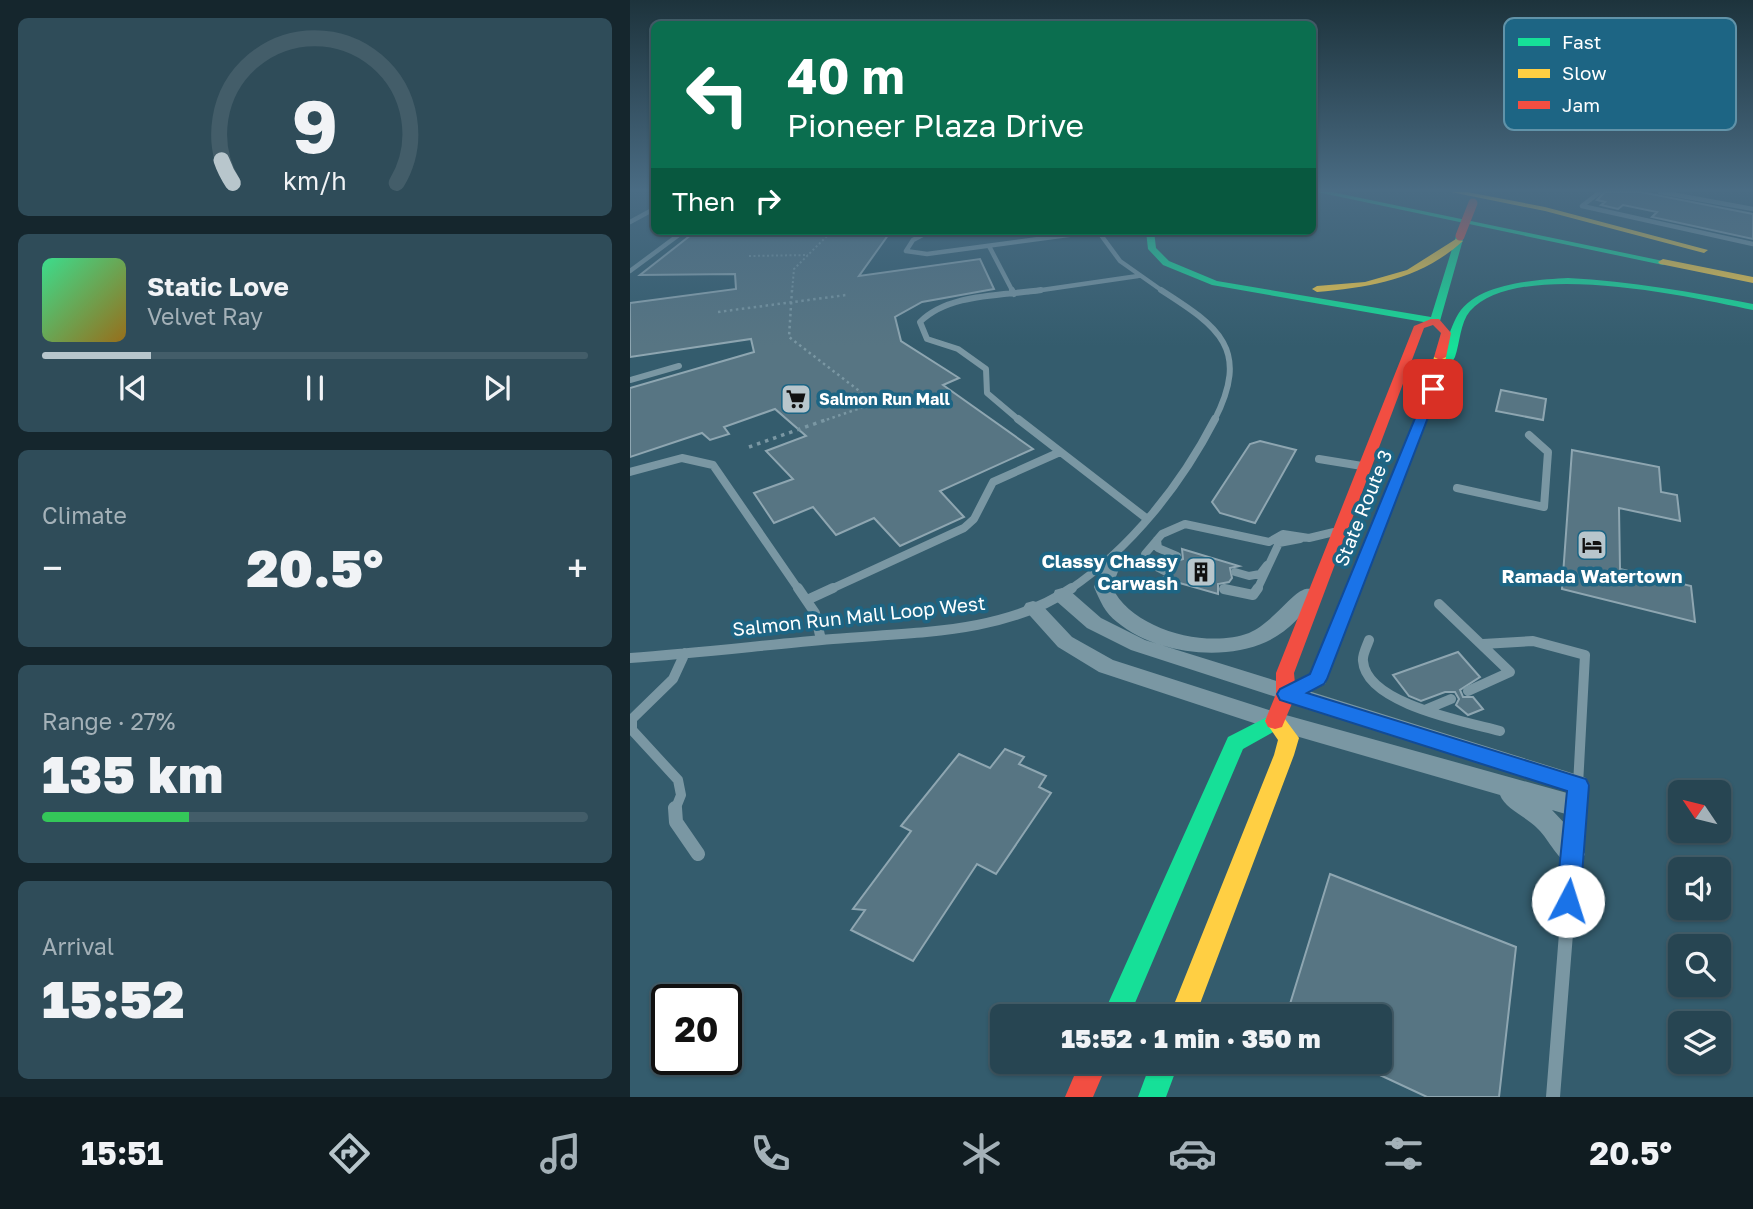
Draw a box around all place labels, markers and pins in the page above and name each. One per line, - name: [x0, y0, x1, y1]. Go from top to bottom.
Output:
- pin: [1403, 359, 1463, 419]
- supermarket icon: Salmon Run Mall: [779, 382, 813, 416]
- place label: Salmon Run Mall: [819, 389, 951, 409]
- hotel icon: Ramada Watertown: [1575, 528, 1609, 562]
- place label: Classy Chassy Carwash: [1041, 549, 1179, 594]
- building icon: Classy Chassy Carwash: [1184, 555, 1218, 589]
- place label: Ramada Watertown: [1502, 564, 1682, 587]

